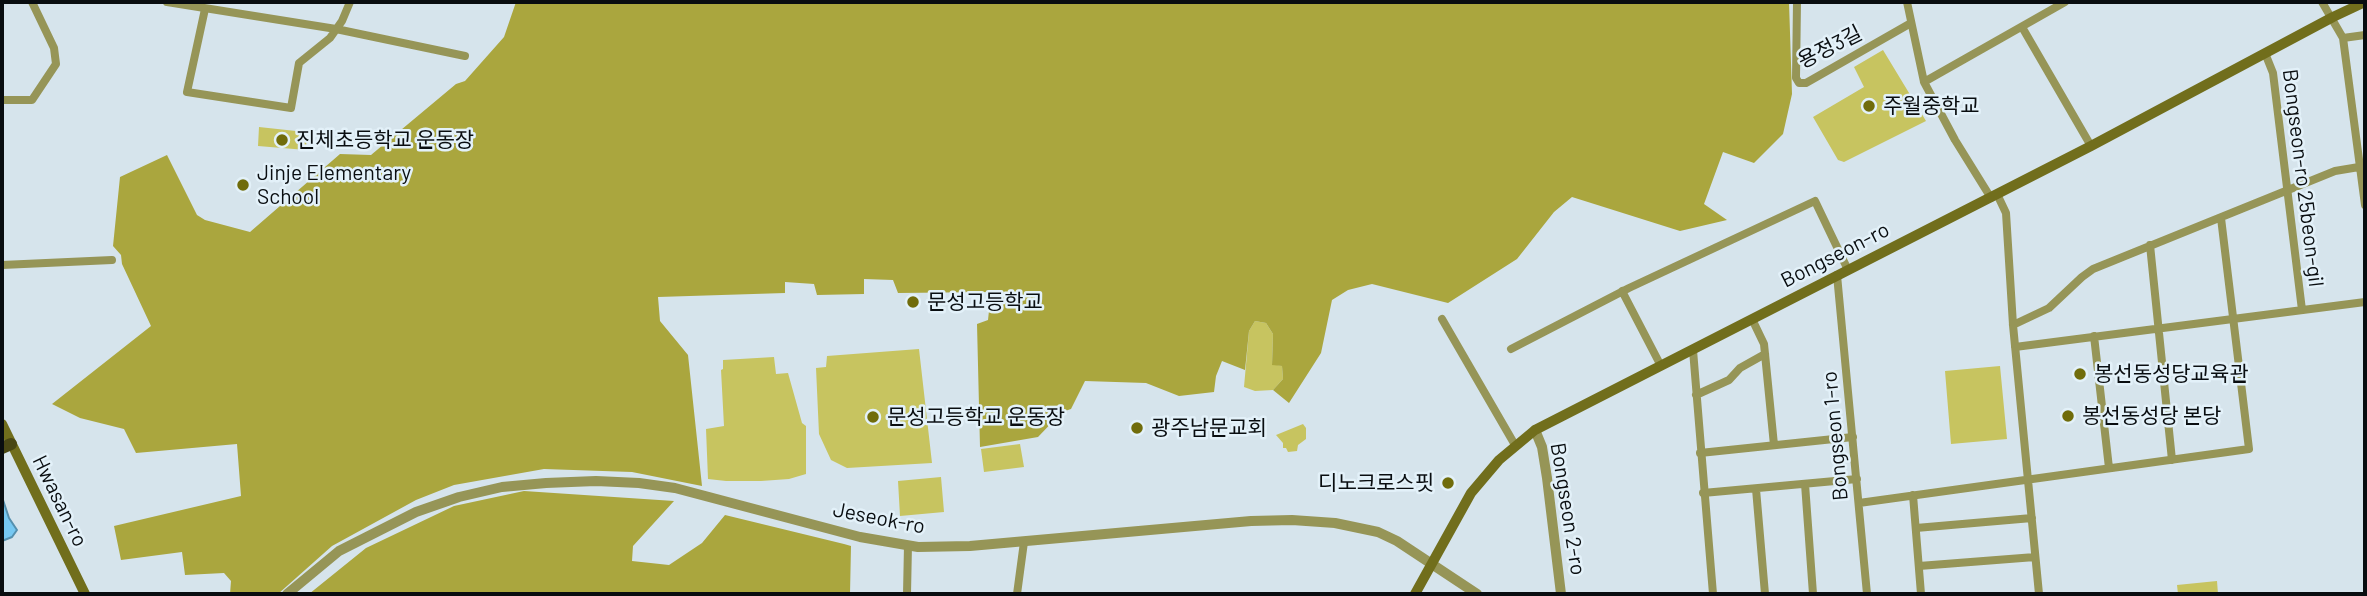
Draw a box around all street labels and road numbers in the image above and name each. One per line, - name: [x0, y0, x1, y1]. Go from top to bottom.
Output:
- street label: 용정3길: [1794, 20, 1866, 74]
- street label: Bongseon-ro 25beon-gil: [2277, 68, 2329, 288]
- street label: Bongseon-ro: [1777, 217, 1893, 293]
- street label: Bongseon 1-ro: [1817, 370, 1853, 502]
- street label: Bongseon 2-ro: [1545, 441, 1591, 577]
- street label: Hwasan-ro: [27, 451, 93, 551]
- street label: Jeseok-ro: [831, 497, 927, 539]

